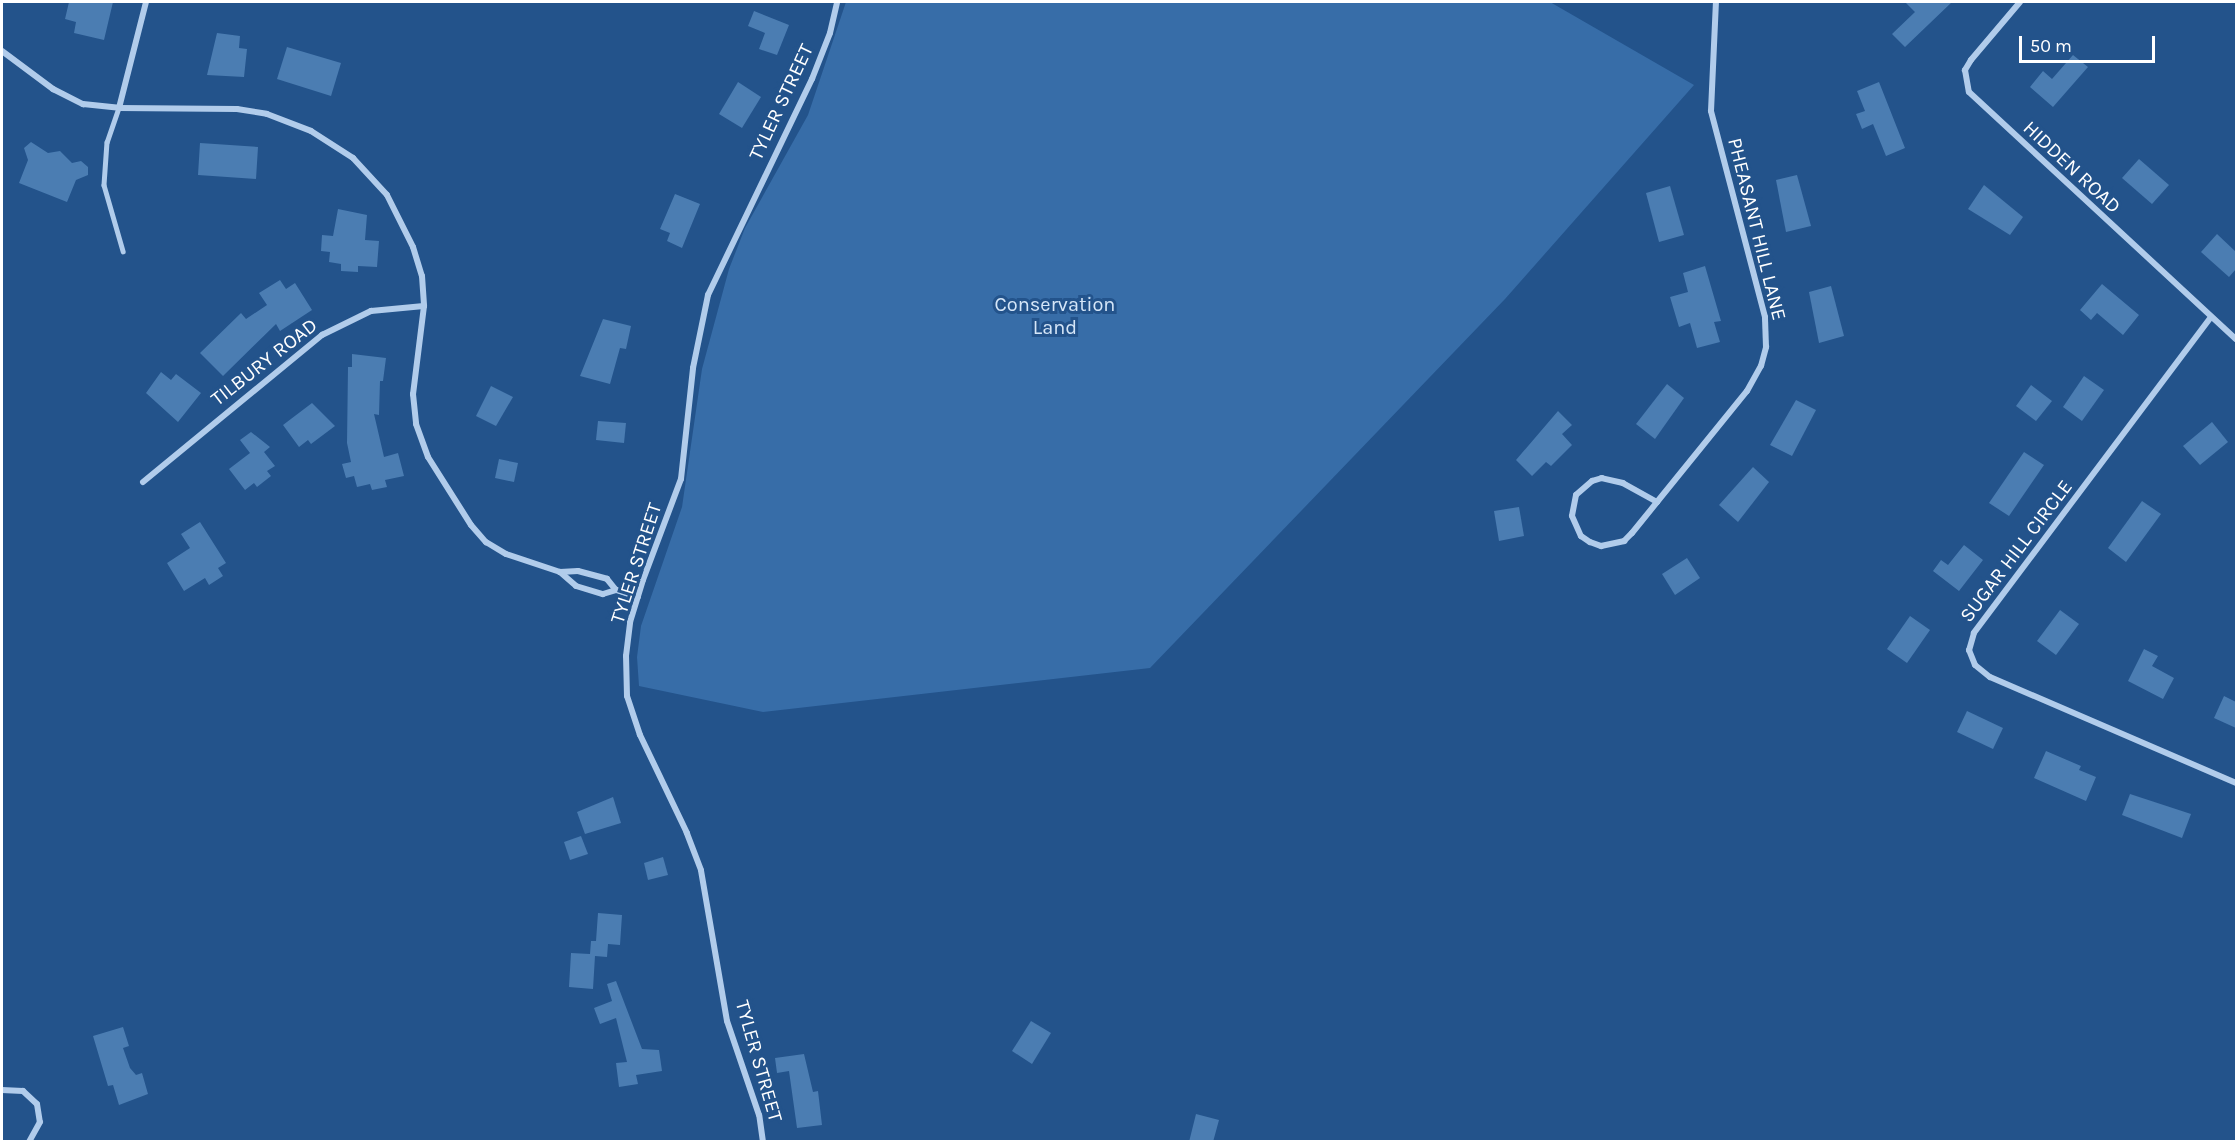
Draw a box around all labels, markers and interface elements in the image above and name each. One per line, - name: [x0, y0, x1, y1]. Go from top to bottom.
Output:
- scale bar: [2022, 24, 2158, 62]
- text: 50 m: [2030, 35, 2072, 57]
- street label: TYLER STREET: [744, 40, 818, 164]
- street label: HIDDEN ROAD: [2018, 116, 2126, 218]
- street label: PHEASANT HILL LANE: [1723, 135, 1791, 323]
- park label: Conservation Land: [995, 293, 1115, 340]
- street label: TILBURY ROAD: [206, 313, 322, 411]
- street label: SUGAR HILL CIRCLE: [1955, 475, 2077, 627]
- street label: TYLER STREET: [605, 500, 667, 626]
- street label: TYLER STREET: [730, 997, 788, 1125]

